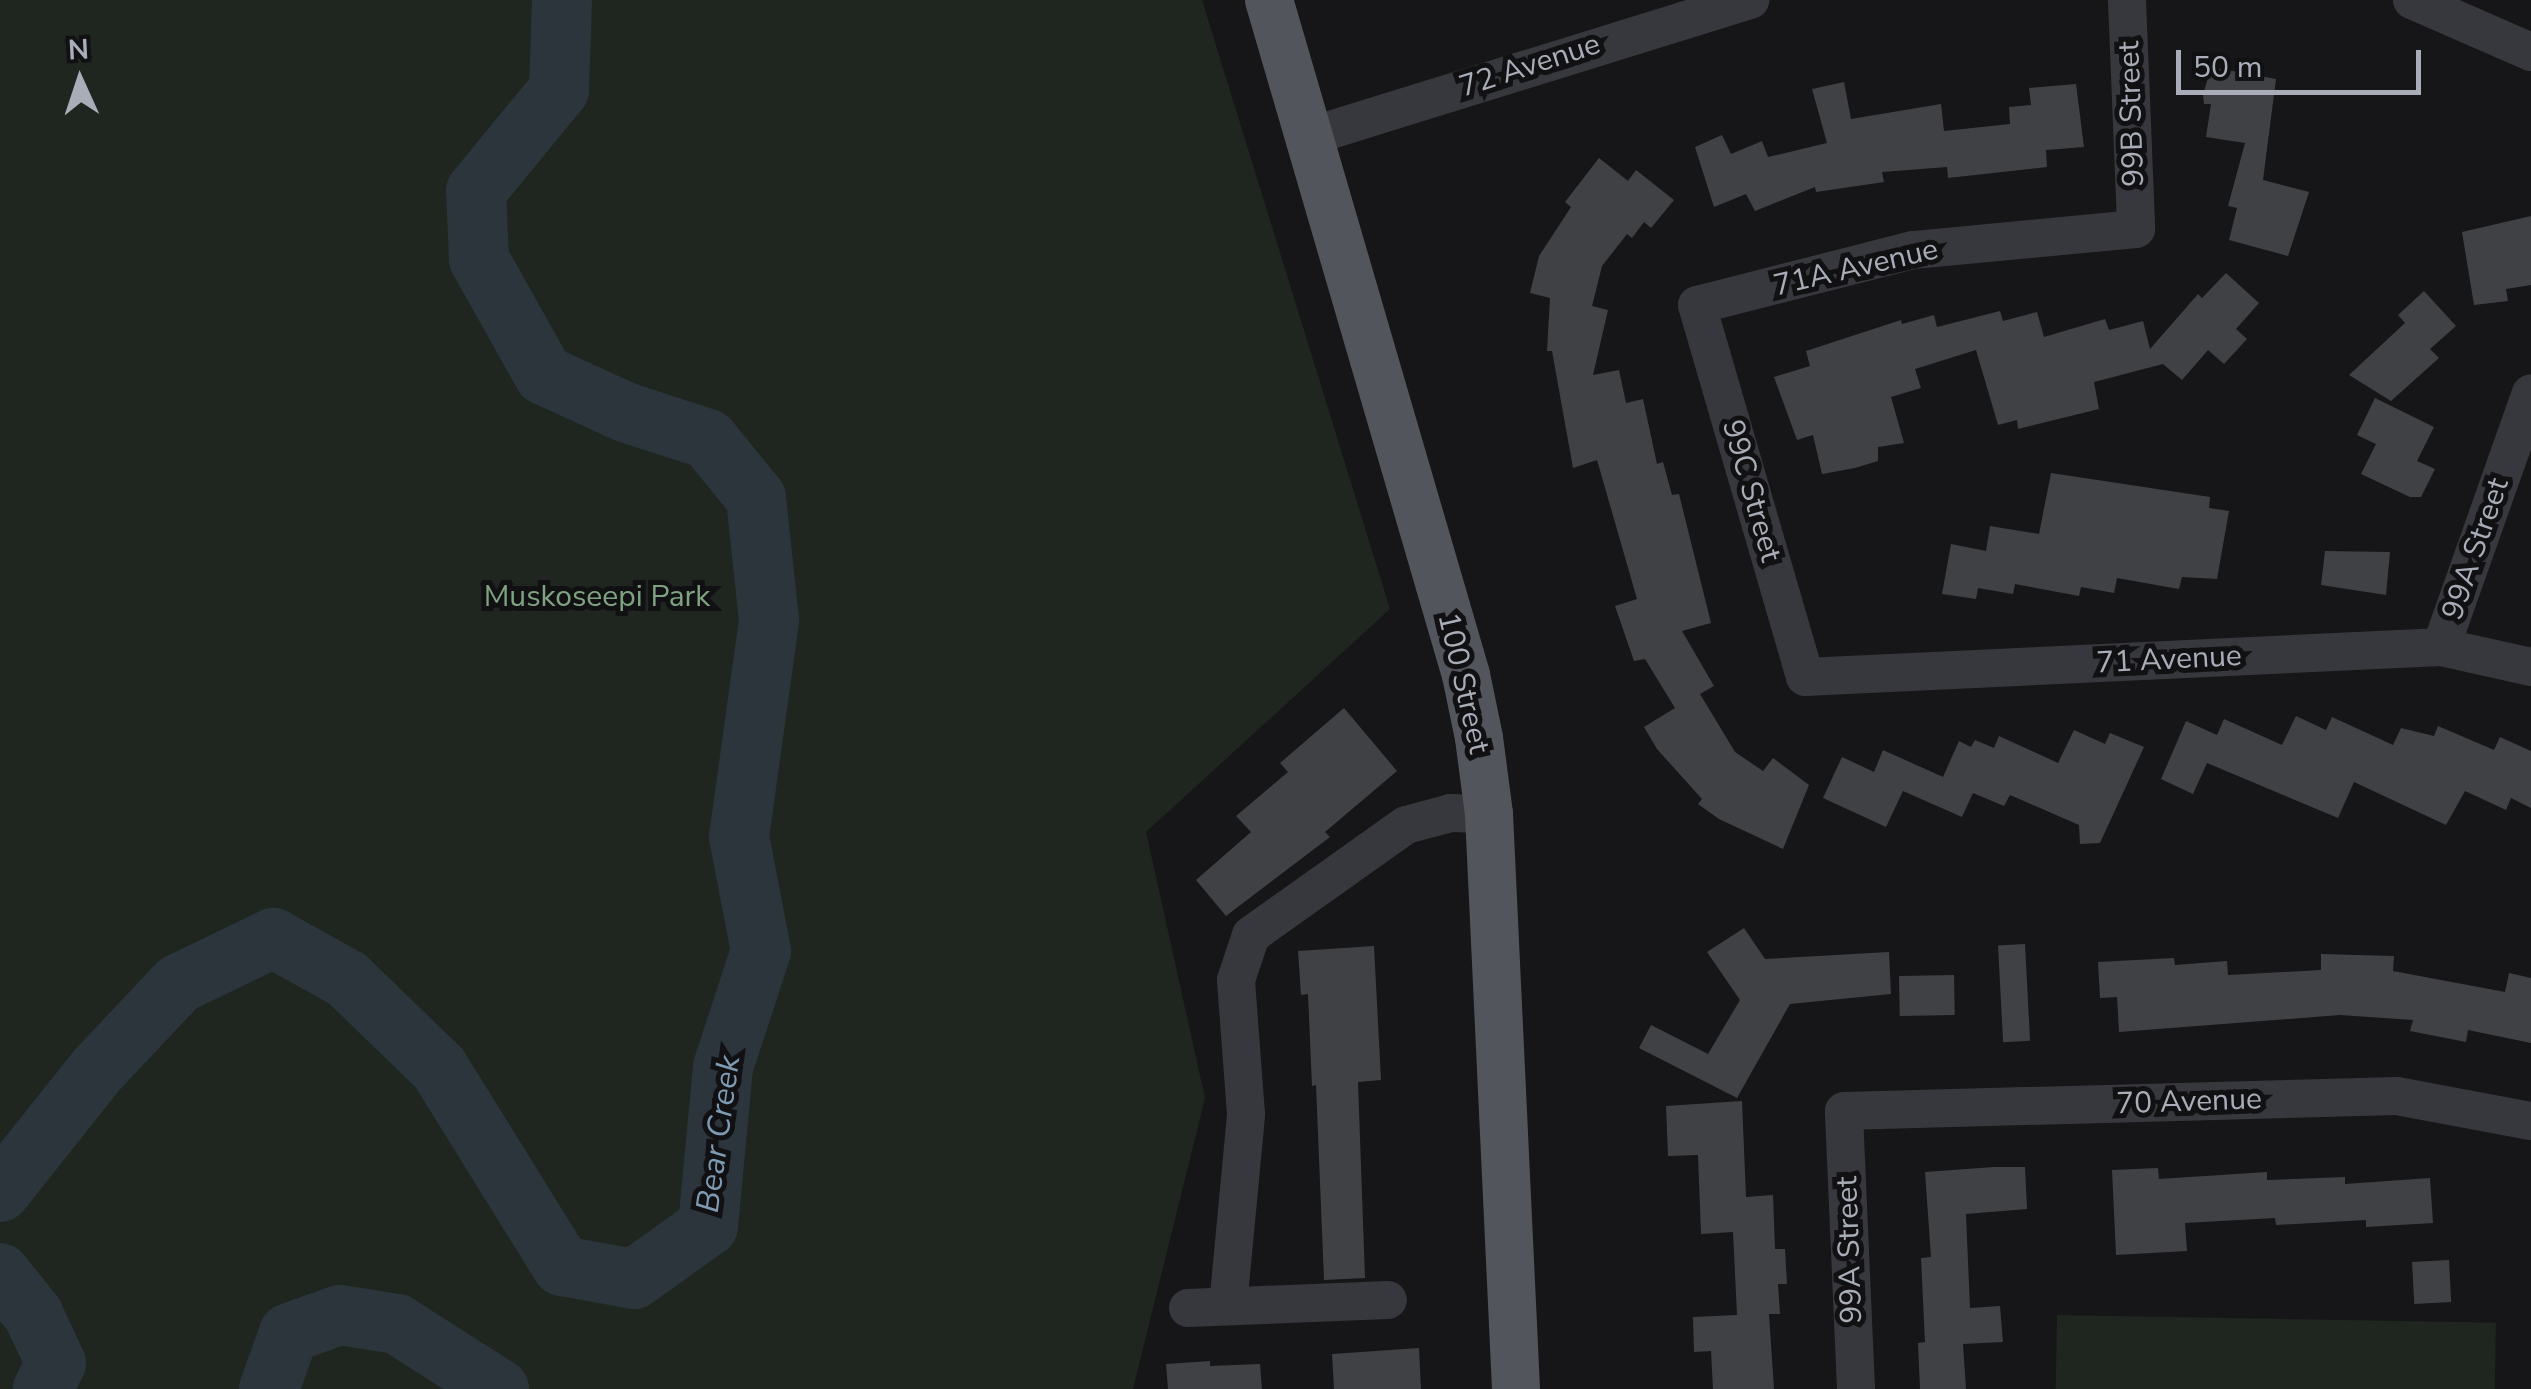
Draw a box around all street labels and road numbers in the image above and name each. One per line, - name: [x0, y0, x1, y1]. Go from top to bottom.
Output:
- street label: 72 Avenue: [1455, 26, 1605, 106]
- street label: 99B Street: [2111, 40, 2153, 188]
- street label: 71A Avenue: [1770, 232, 1942, 304]
- street label: 99C Street: [1714, 416, 1788, 566]
- street label: 99A Street: [2435, 473, 2517, 625]
- street label: 100 Street: [1429, 609, 1497, 757]
- street label: 71 Avenue: [2095, 638, 2243, 682]
- street label: 70 Avenue: [2116, 1081, 2262, 1123]
- street label: 99A Street: [1829, 1176, 1871, 1324]

